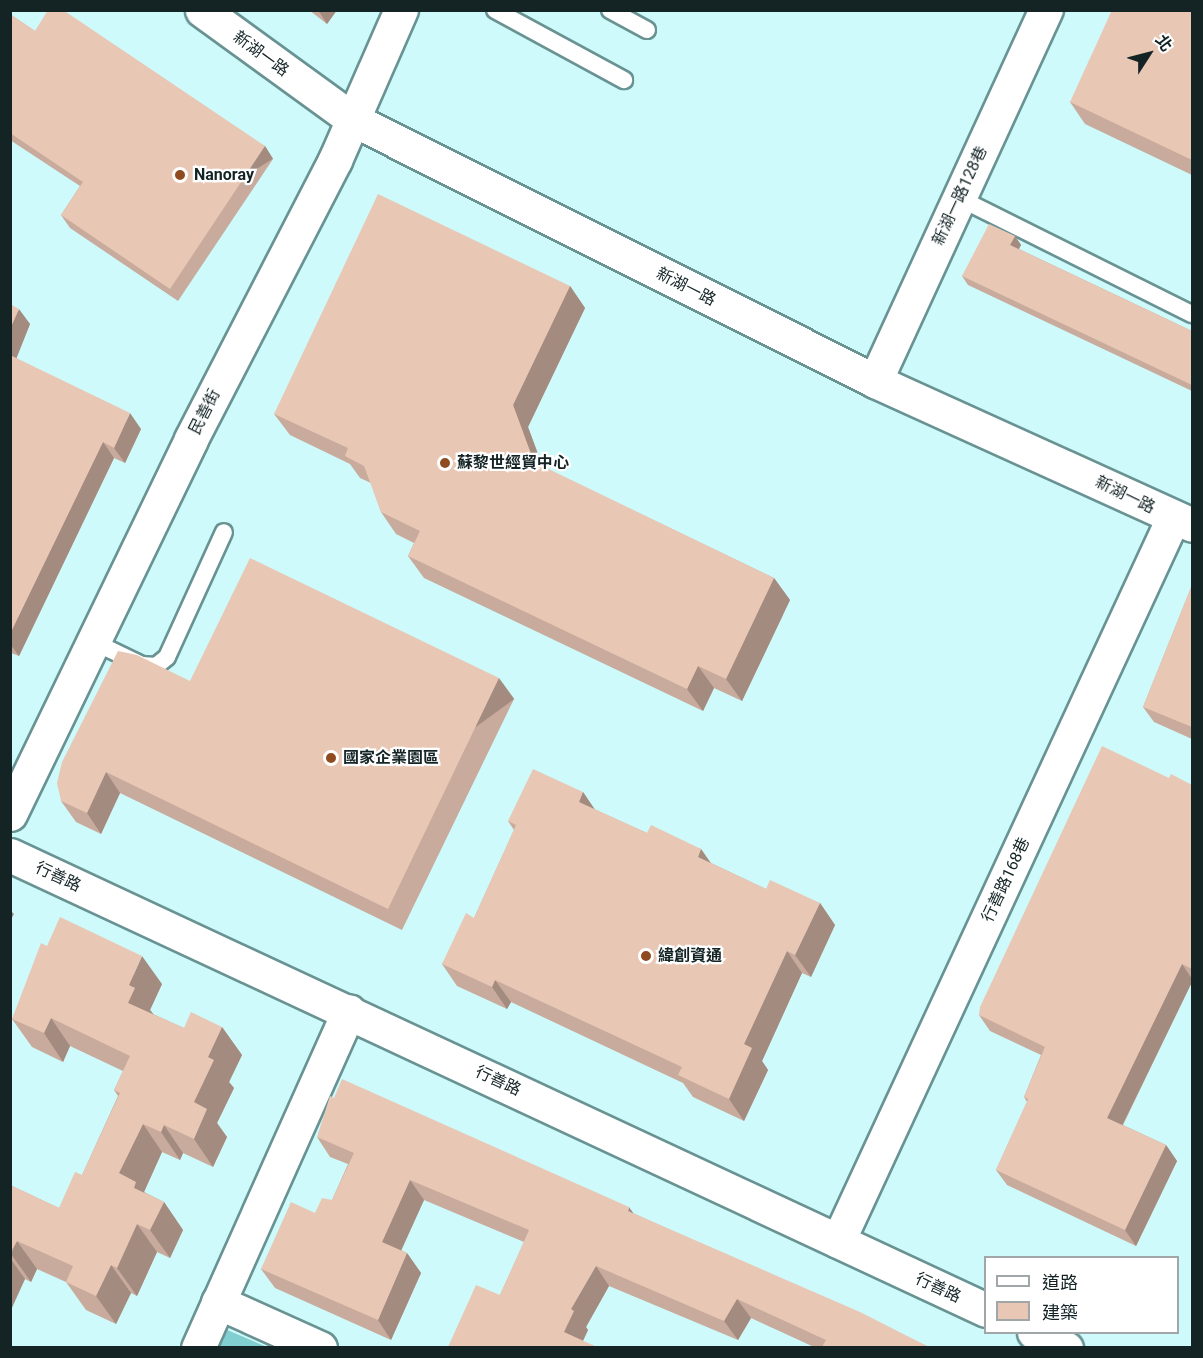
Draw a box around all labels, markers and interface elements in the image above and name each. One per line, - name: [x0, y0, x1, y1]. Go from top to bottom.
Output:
- north arrow: [1119, 24, 1179, 84]
- street label: 新湖一路: [229, 27, 293, 81]
- text: 北: [1152, 31, 1176, 55]
- street label: 新湖一路128巷: [929, 143, 991, 249]
- place label: Nanoray: [194, 165, 254, 185]
- marker: Nanoray: [171, 166, 189, 184]
- street label: 新湖一路: [653, 264, 719, 310]
- street label: 民善街: [186, 386, 224, 438]
- place label: 蘇黎世經貿中心: [457, 453, 569, 473]
- marker: 蘇黎世經貿中心: [438, 456, 452, 470]
- street label: 新湖一路: [1092, 472, 1158, 518]
- place label: 國家企業園區: [343, 748, 439, 768]
- marker: 國家企業園區: [324, 751, 338, 765]
- street label: 行善路168巷: [978, 835, 1034, 925]
- street label: 行善路: [32, 858, 84, 896]
- place label: 緯創資通: [658, 946, 722, 966]
- marker: 緯創資通: [639, 949, 653, 963]
- street label: 行善路: [472, 1062, 524, 1100]
- legend: [984, 1256, 1179, 1334]
- street label: 行善路: [912, 1269, 964, 1307]
- text: 道路: [1042, 1272, 1078, 1293]
- text: 建築: [1042, 1302, 1078, 1323]

